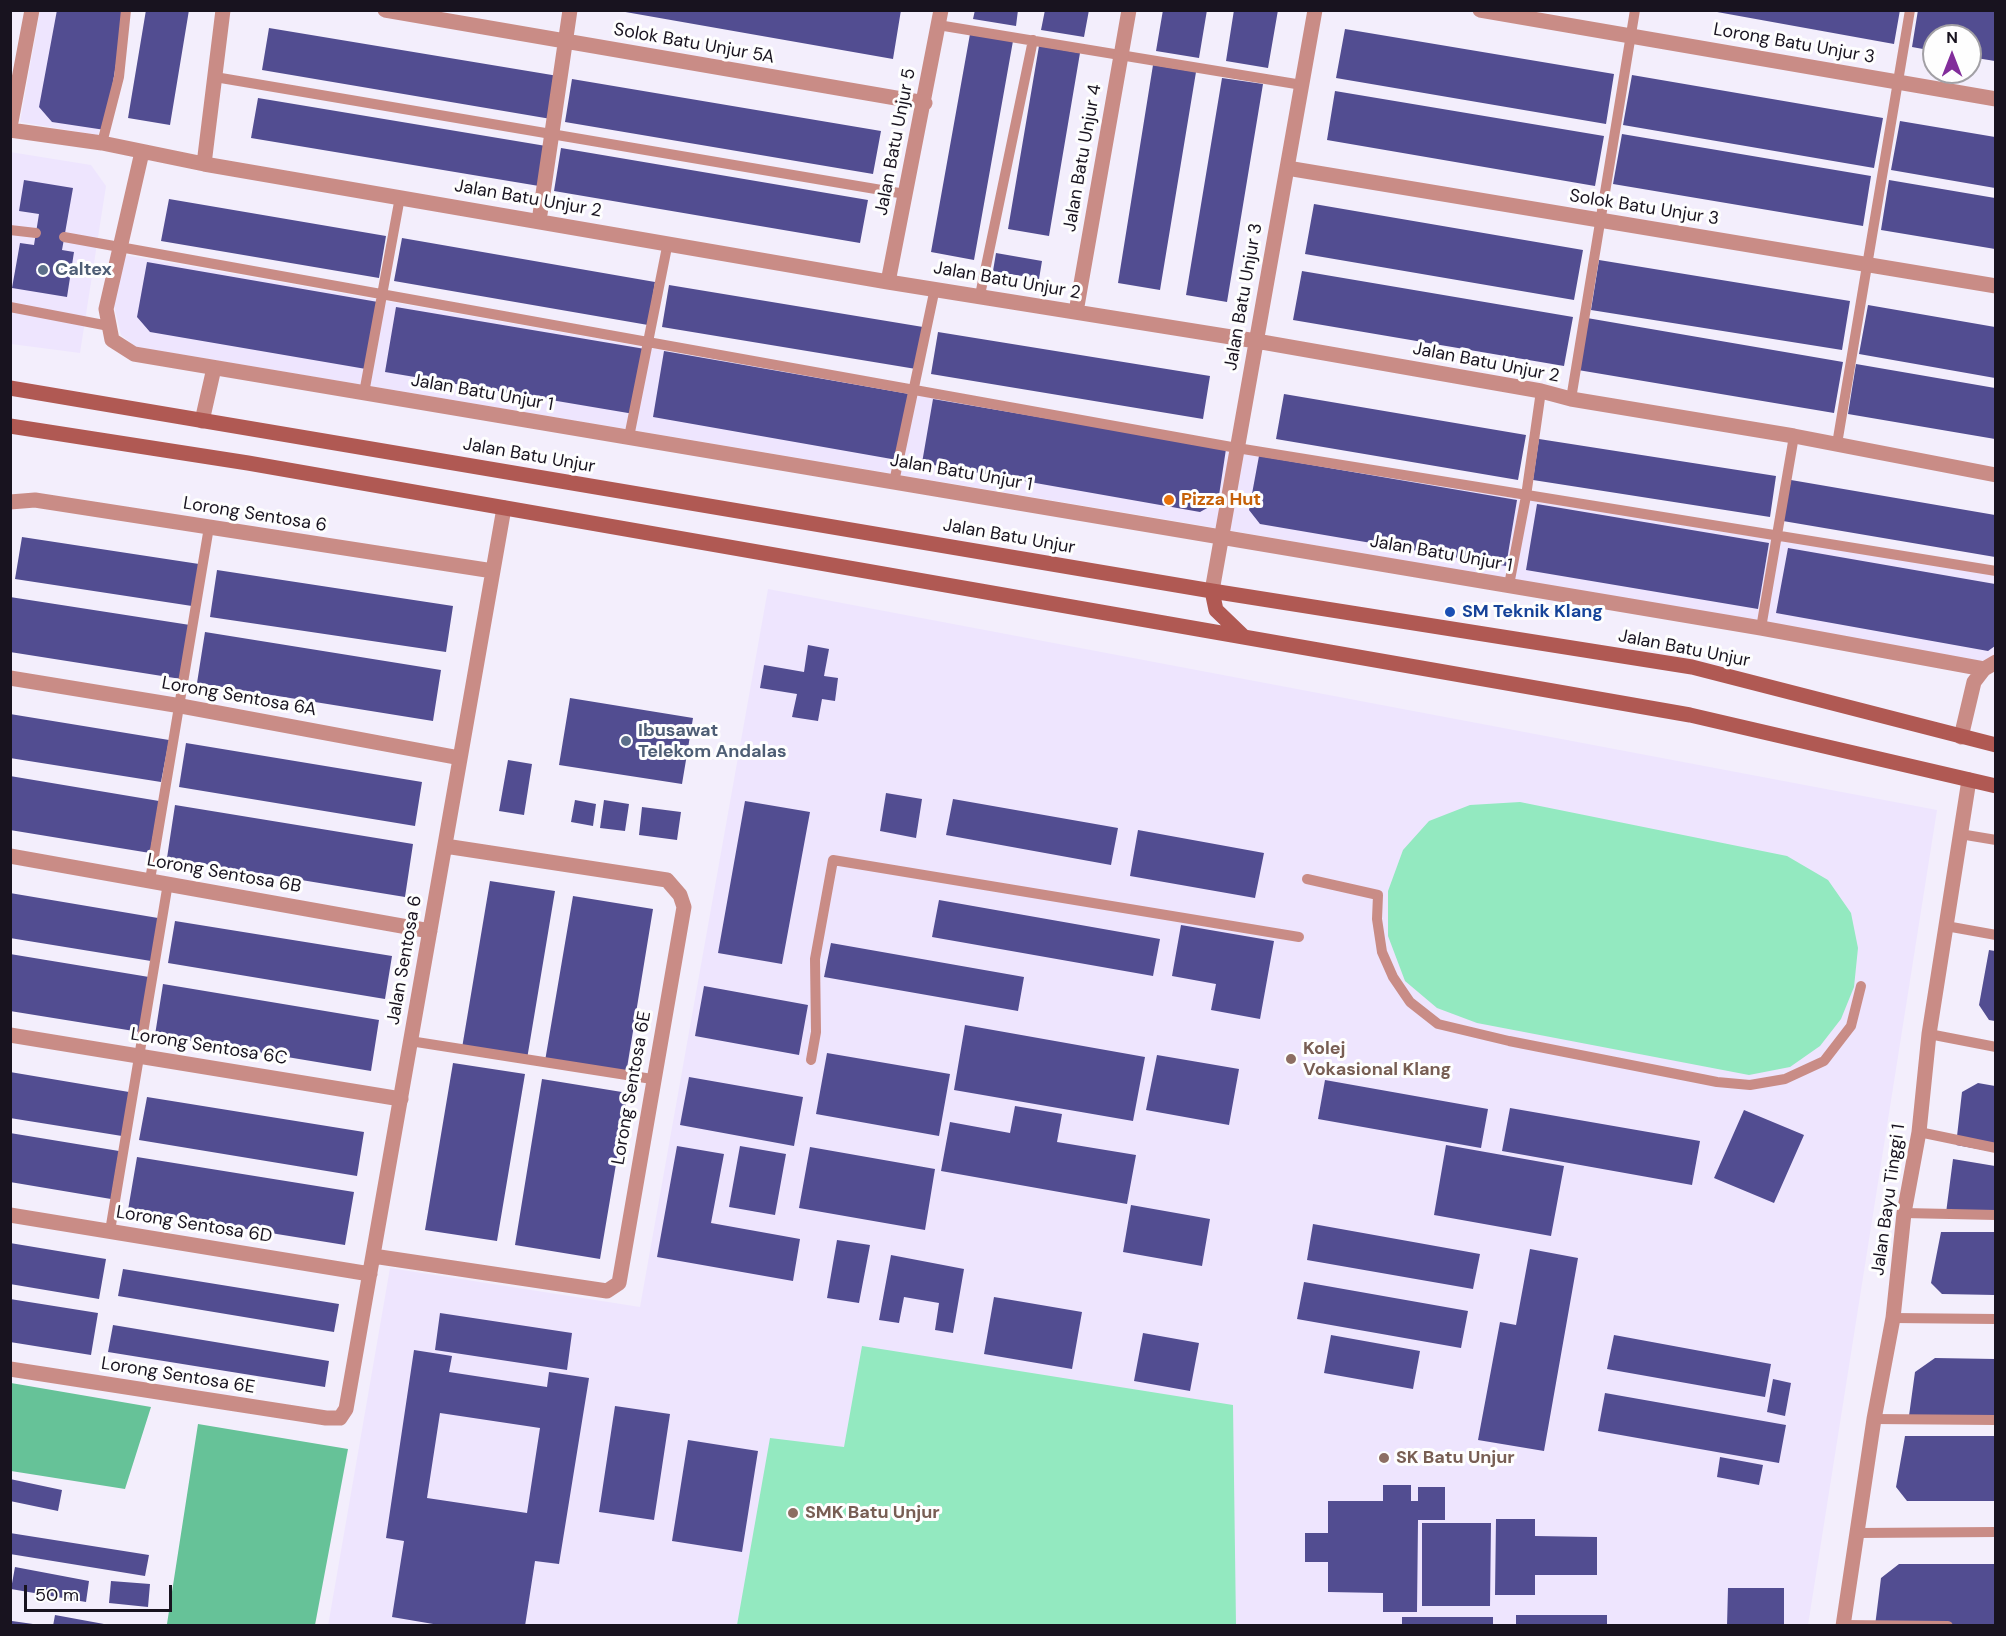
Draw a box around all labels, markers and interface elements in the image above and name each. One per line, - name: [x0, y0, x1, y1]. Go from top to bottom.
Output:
- street label: Solok Batu Unjur 5A: [612, 19, 776, 69]
- street label: Lorong Batu Unjur 3: [1712, 19, 1876, 69]
- north arrow: [1922, 24, 1982, 84]
- text: N: [1946, 27, 1958, 48]
- street label: Jalan Batu Unjur 5: [871, 67, 921, 217]
- street label: Jalan Batu Unjur 4: [1059, 83, 1107, 233]
- street label: Jalan Batu Unjur 2: [453, 175, 603, 223]
- street label: Solok Batu Unjur 3: [1568, 186, 1720, 230]
- street label: Jalan Batu Unjur 3: [1220, 222, 1268, 372]
- street label: Jalan Batu Unjur 2: [932, 257, 1082, 305]
- place label: Caltex: [55, 259, 112, 281]
- marker: Caltex: [36, 263, 50, 277]
- street label: Jalan Batu Unjur 2: [1411, 338, 1561, 388]
- street label: Jalan Batu Unjur 1: [409, 370, 555, 416]
- street label: Jalan Batu Unjur: [461, 434, 597, 478]
- street label: Jalan Batu Unjur 1: [888, 450, 1034, 496]
- place label: Pizza Hut: [1181, 489, 1261, 511]
- street label: Lorong Sentosa 6: [182, 493, 328, 537]
- marker: Pizza Hut: [1162, 493, 1176, 507]
- street label: Jalan Batu Unjur: [941, 515, 1077, 559]
- street label: Jalan Batu Unjur 1: [1368, 531, 1514, 577]
- place label: SM Teknik Klang: [1462, 601, 1603, 623]
- marker: SM Teknik Klang: [1443, 605, 1457, 619]
- street label: Jalan Batu Unjur: [1616, 626, 1752, 672]
- street label: Lorong Sentosa 6A: [160, 673, 318, 721]
- place label: Ibusawat Telekom Andalas: [638, 720, 787, 762]
- marker: Ibusawat Telekom Andalas: [619, 734, 633, 748]
- street label: Lorong Sentosa 6B: [145, 850, 303, 898]
- street label: Jalan Sentosa 6: [383, 894, 427, 1026]
- street label: Lorong Sentosa 6E: [608, 1010, 656, 1166]
- street label: Lorong Sentosa 6C: [129, 1024, 289, 1070]
- place label: Kolej Vokasional Klang: [1303, 1038, 1451, 1080]
- marker: Kolej Vokasional Klang: [1284, 1052, 1298, 1066]
- street label: Jalan Bayu Tinggi 1: [1868, 1123, 1910, 1277]
- street label: Lorong Sentosa 6D: [114, 1202, 274, 1248]
- street label: Lorong Sentosa 6E: [100, 1353, 256, 1399]
- place label: SK Batu Unjur: [1396, 1447, 1515, 1469]
- marker: SK Batu Unjur: [1377, 1451, 1391, 1465]
- place label: SMK Batu Unjur: [805, 1502, 940, 1524]
- marker: SMK Batu Unjur: [786, 1506, 800, 1520]
- scale bar: [27, 1573, 176, 1611]
- text: 50 m: [35, 1583, 79, 1607]

